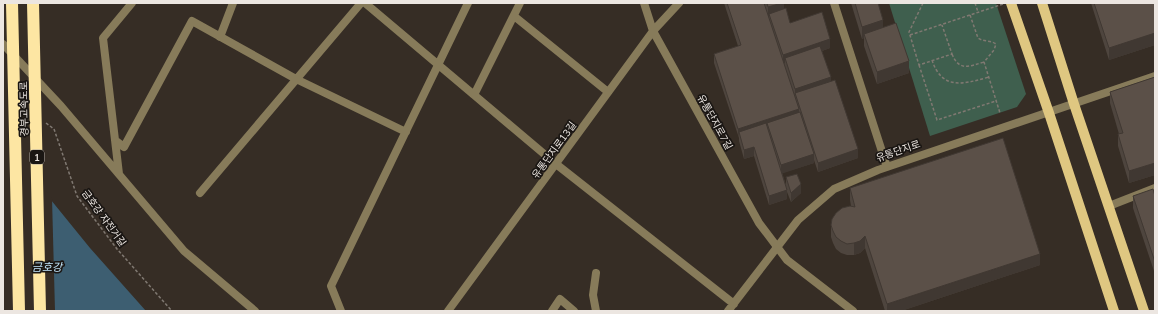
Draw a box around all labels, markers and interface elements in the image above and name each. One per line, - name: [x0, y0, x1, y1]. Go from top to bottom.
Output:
- street label: 경부고속도로: [17, 81, 31, 137]
- street label: 유통단지로7길: [694, 92, 736, 152]
- street label: 유통단지로13길: [529, 119, 579, 181]
- street label: 유통단지로: [874, 137, 922, 165]
- road number: 1: [30, 150, 44, 164]
- street label: 금호강 자전거길: [79, 187, 129, 249]
- water label: 금호강: [32, 260, 64, 274]

